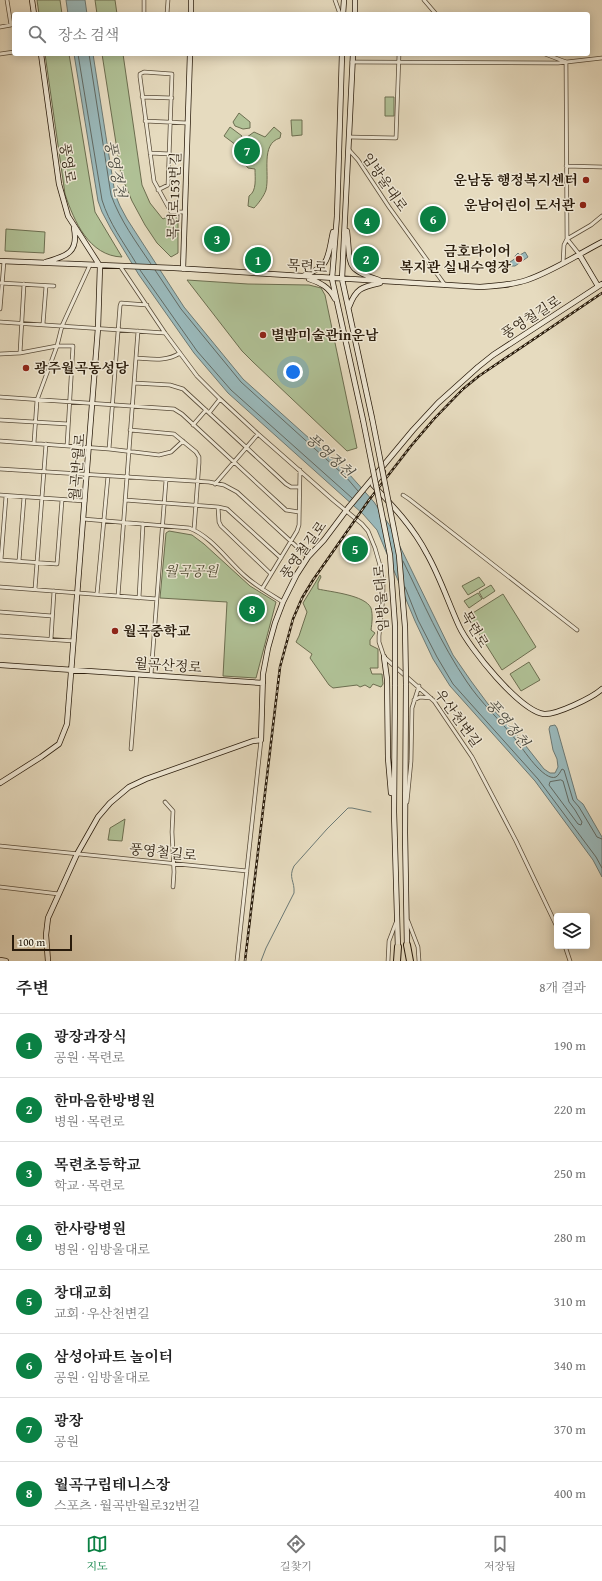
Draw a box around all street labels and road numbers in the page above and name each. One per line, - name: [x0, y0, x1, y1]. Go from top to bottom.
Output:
- street label: 풍영로: [55, 141, 81, 185]
- street label: 임방울대로: [357, 149, 413, 216]
- street label: 목련로153번길: [162, 152, 186, 240]
- street label: 목련로: [286, 255, 328, 277]
- street label: 풍영철길로: [497, 290, 565, 344]
- street label: 월곡반월로: [64, 432, 90, 502]
- street label: 풍영철길로: [275, 516, 331, 583]
- street label: 임방울대로: [369, 563, 393, 632]
- street label: 목련로: [456, 606, 494, 652]
- street label: 월곡산정로: [134, 653, 203, 677]
- street label: 우산천변길: [430, 685, 486, 751]
- street label: 풍영철길로: [128, 839, 198, 866]

